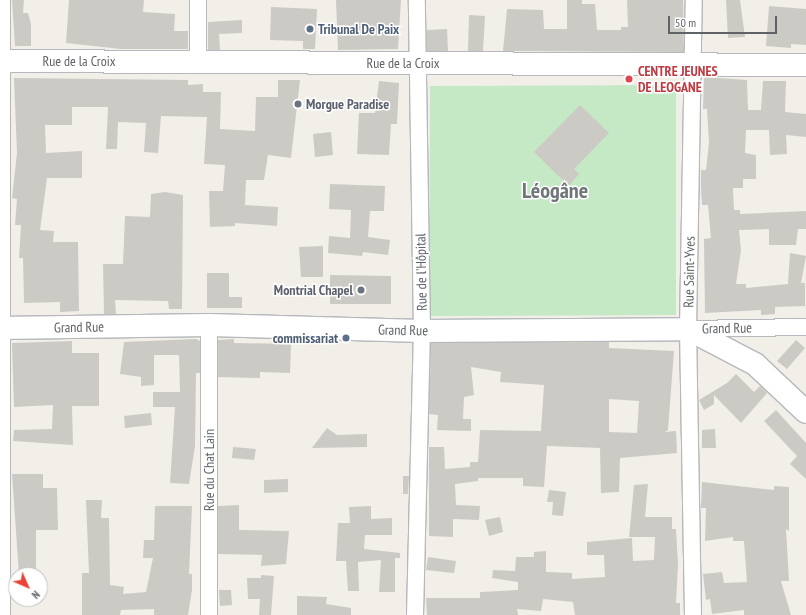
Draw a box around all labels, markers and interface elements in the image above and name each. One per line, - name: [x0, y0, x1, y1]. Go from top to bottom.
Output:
- scale bar: [670, 8, 779, 34]
- text: 50 m: [675, 15, 696, 30]
- place label: Tribunal De Paix: [318, 21, 399, 37]
- marker: Tribunal De Paix: [305, 24, 315, 34]
- street label: Rue de la Croix: [42, 53, 116, 69]
- street label: Rue de la Croix: [366, 55, 440, 71]
- place label: CENTRE JEUNES DE LEOGANE: [638, 63, 718, 96]
- marker: CENTRE JEUNES DE LEOGANE: [623, 73, 635, 85]
- place label: Morgue Paradise: [306, 96, 389, 112]
- marker: Morgue Paradise: [293, 99, 303, 109]
- district label: Léogâne: [522, 178, 588, 204]
- street label: Rue de l'Hôpital: [412, 233, 430, 311]
- street label: Rue Saint-Yves: [680, 236, 698, 308]
- place label: Montrial Chapel: [274, 282, 353, 298]
- marker: Montrial Chapel: [356, 285, 366, 295]
- street label: Grand Rue: [54, 318, 104, 336]
- street label: Grand Rue: [702, 319, 752, 337]
- street label: Grand Rue: [378, 321, 428, 339]
- place label: commissariat: [273, 330, 338, 346]
- marker: commissariat: [341, 333, 351, 343]
- street label: Rue du Chat Lain: [201, 429, 217, 511]
- north arrow: [8, 567, 48, 607]
- text: N: [29, 588, 43, 602]

